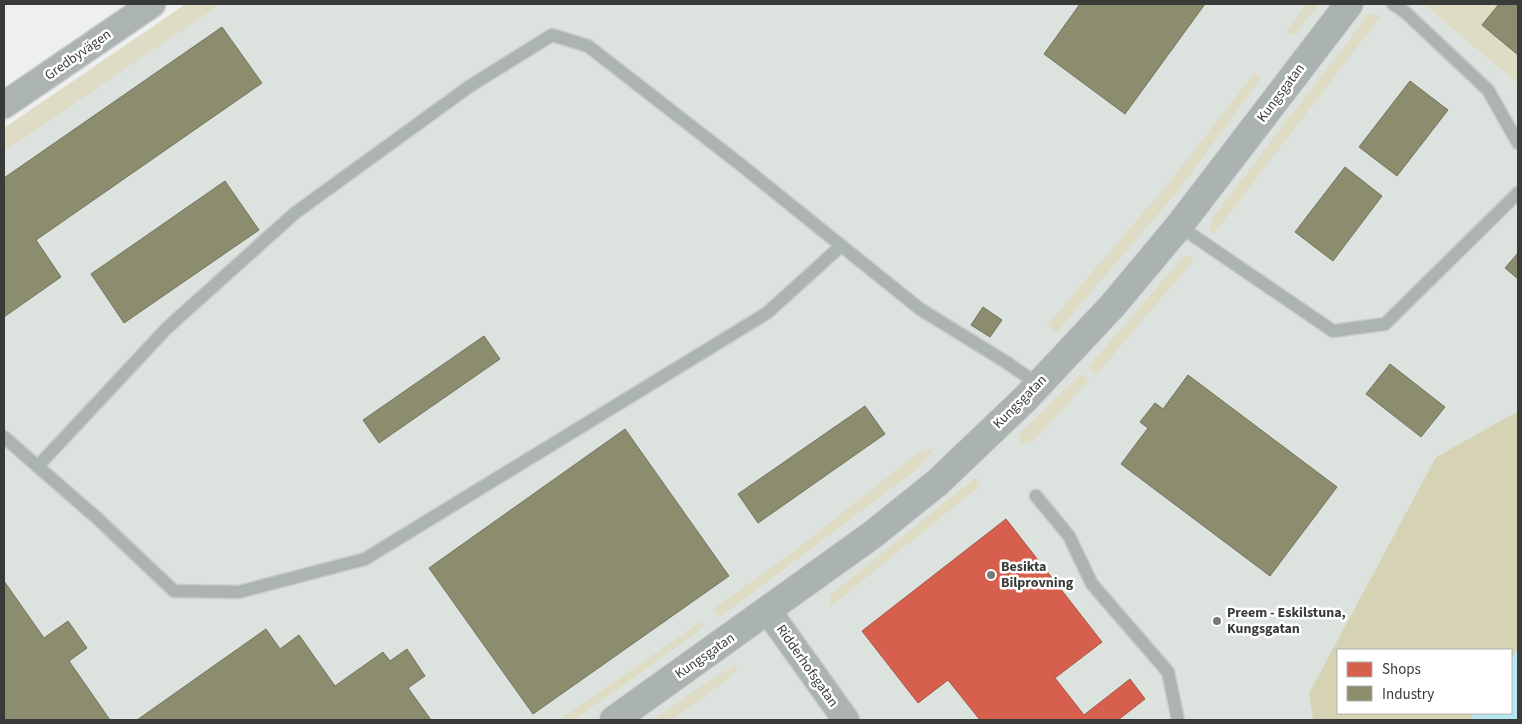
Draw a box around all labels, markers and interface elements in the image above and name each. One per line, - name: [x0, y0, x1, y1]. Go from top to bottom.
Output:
- street label: Gredbyvägen: [41, 25, 115, 85]
- street label: Kungsgatan: [1252, 59, 1310, 127]
- street label: Kungsgatan: [989, 371, 1051, 433]
- place label: Besikta Bilprovning: [1001, 557, 1074, 593]
- marker: Besikta Bilprovning: [985, 569, 997, 581]
- place label: Preem - Eskilstuna, Kungsgatan: [1227, 603, 1346, 639]
- marker: Preem - Eskilstuna, Kungsgatan: [1211, 615, 1223, 627]
- street label: Ridderhofsgatan: [771, 621, 843, 711]
- street label: Kungsgatan: [671, 628, 739, 684]
- legend: [1337, 649, 1512, 714]
- text: Shops: [1382, 659, 1421, 680]
- text: Industry: [1382, 684, 1434, 705]

